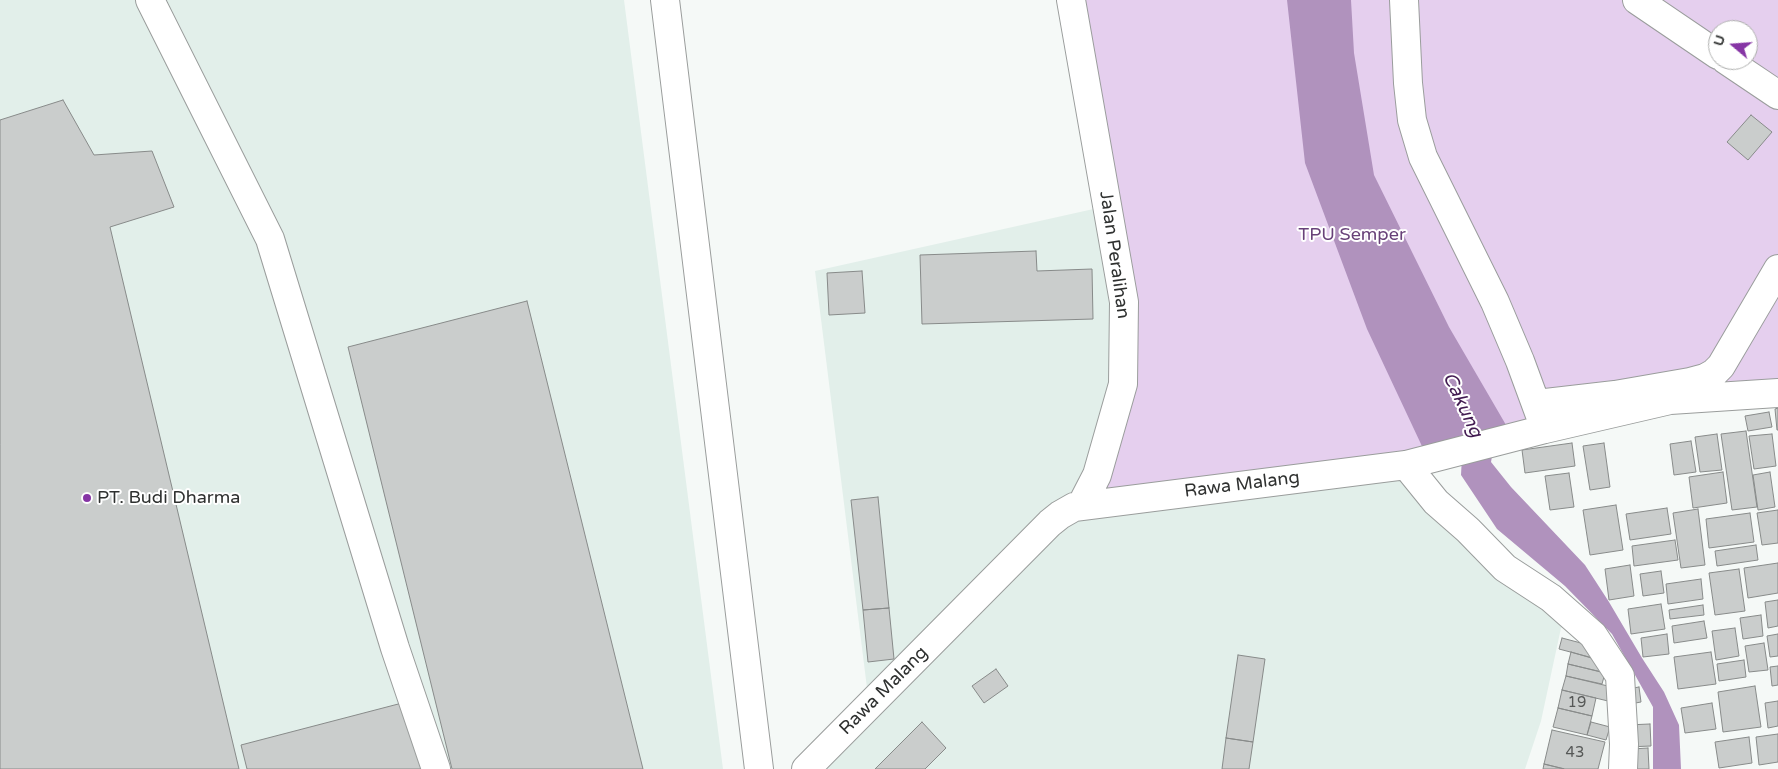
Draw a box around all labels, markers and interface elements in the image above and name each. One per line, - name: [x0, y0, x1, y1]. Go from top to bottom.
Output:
- north arrow: [1708, 20, 1758, 70]
- text: U: [1709, 33, 1729, 48]
- street label: Jalan Peralihan: [1094, 190, 1134, 320]
- park label: TPU Semper: [1298, 224, 1406, 246]
- water label: Cakung: [1437, 369, 1487, 441]
- street label: Rawa Malang: [1183, 467, 1301, 503]
- place label: PT. Budi Dharma: [97, 487, 240, 509]
- marker: PT. Budi Dharma: [81, 492, 93, 504]
- street label: Rawa Malang: [835, 642, 933, 740]
- house number: 19: [1568, 694, 1586, 712]
- house number: 43: [1566, 744, 1584, 762]

